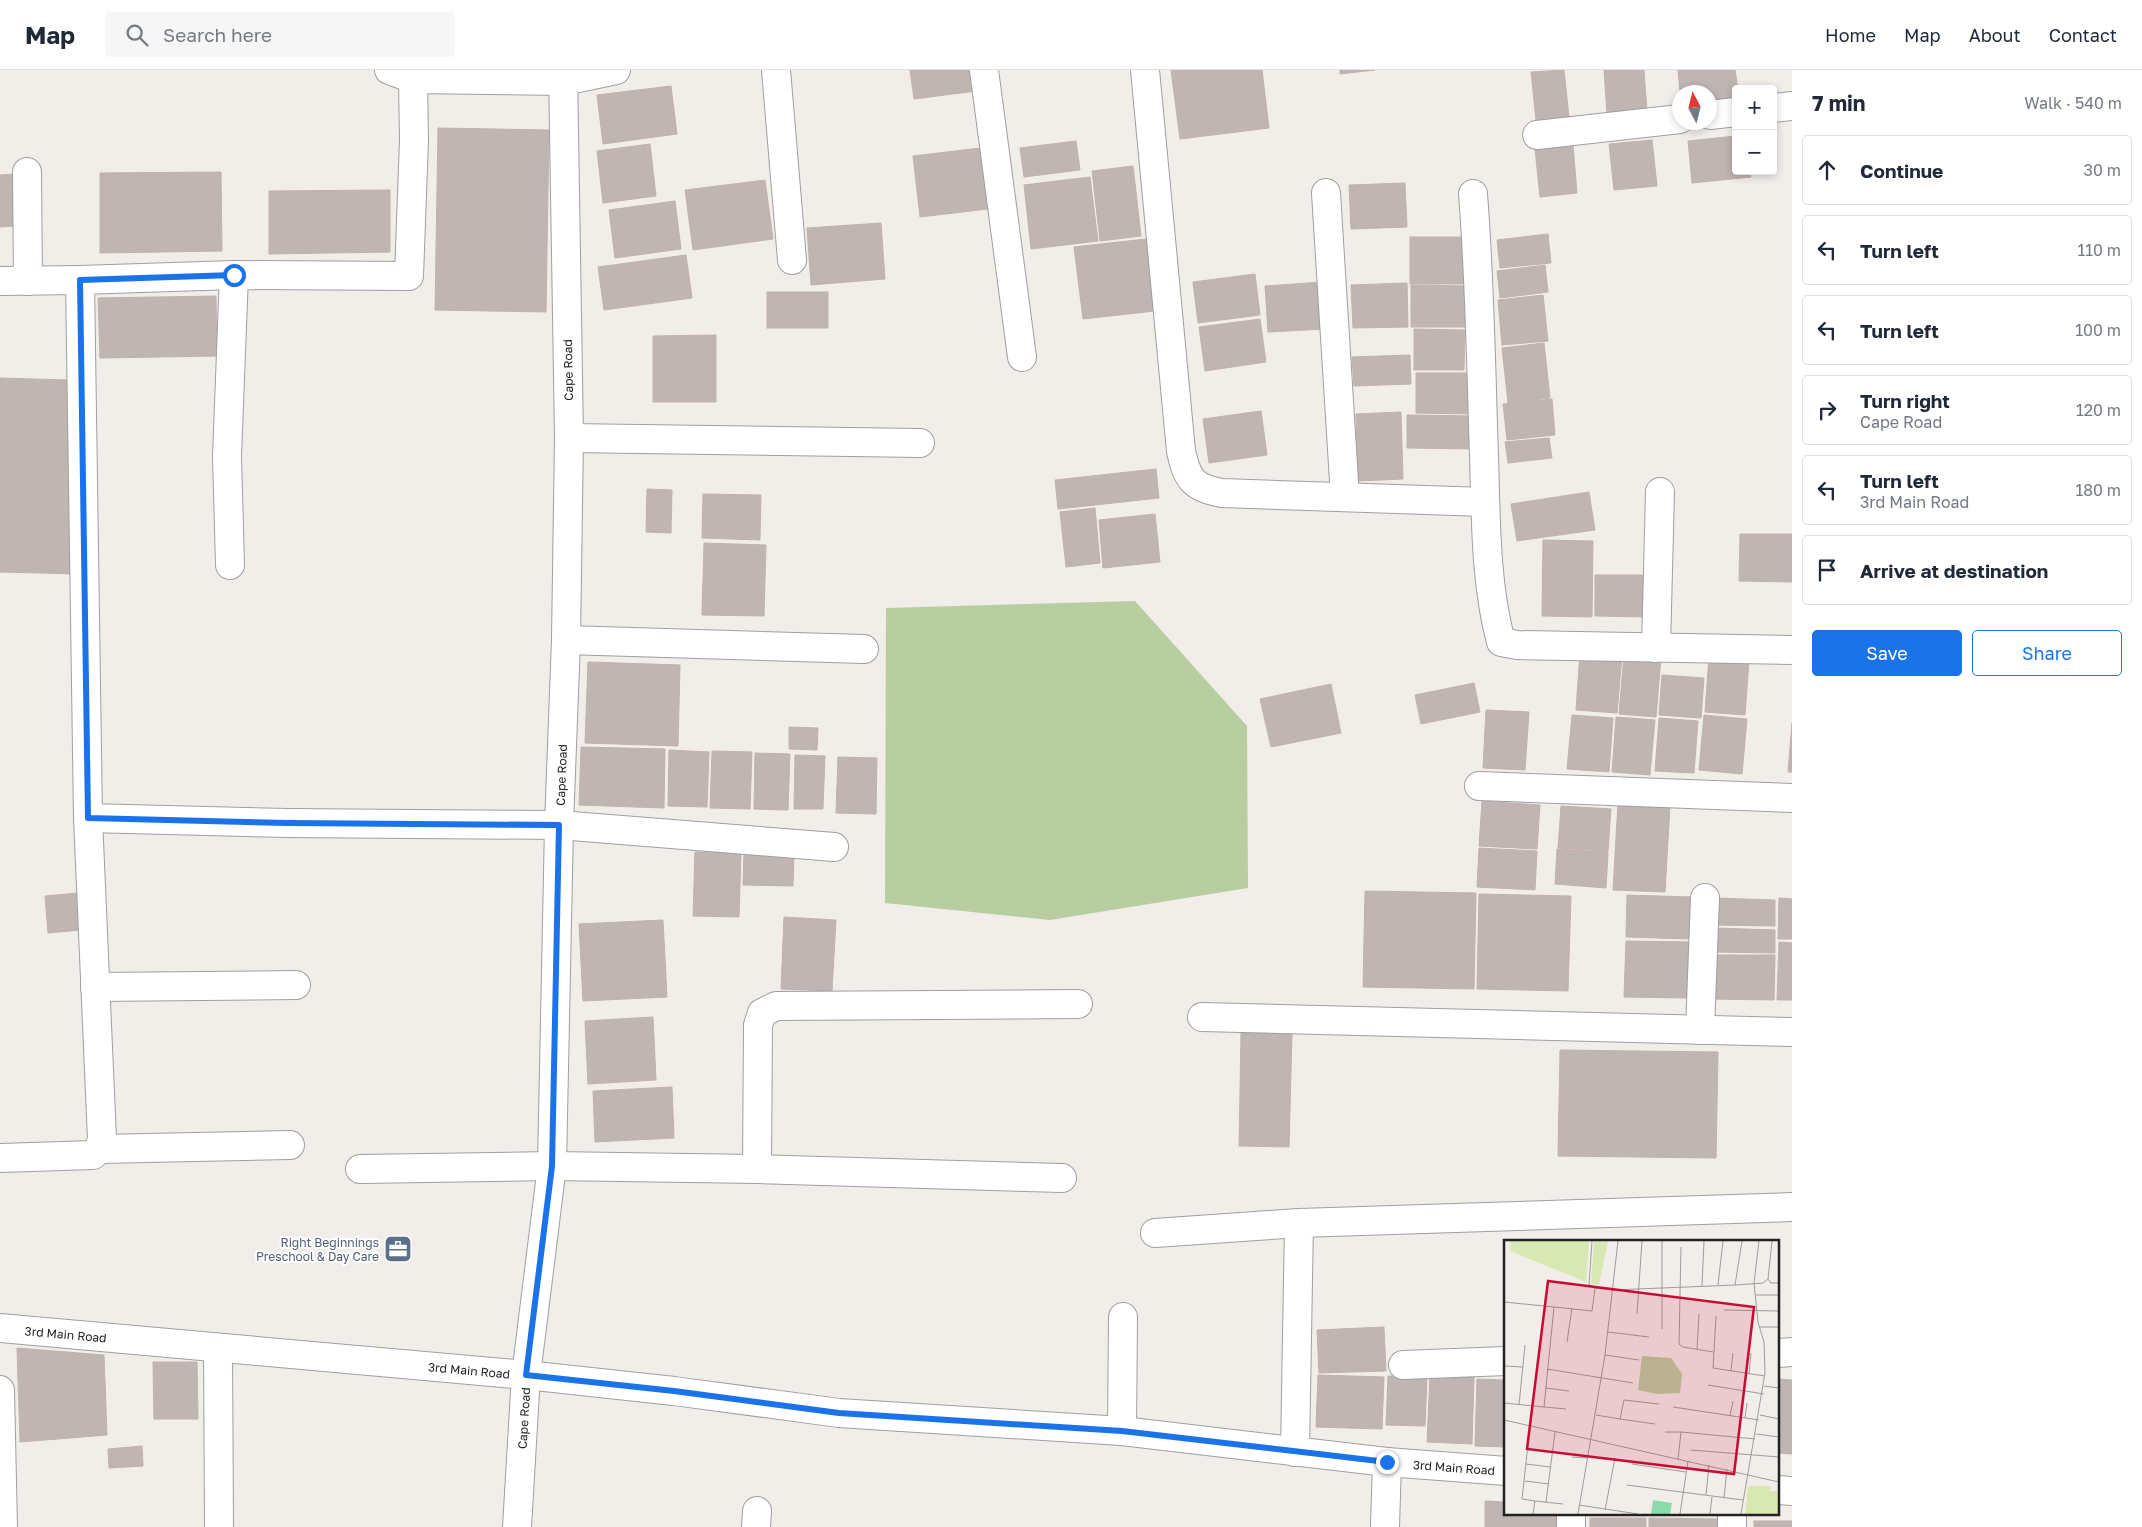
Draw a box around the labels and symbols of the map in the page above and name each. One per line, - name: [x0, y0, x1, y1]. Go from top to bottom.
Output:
- north arrow: [1672, 85, 1717, 130]
- route start: [223, 264, 246, 287]
- street label: Cape Road: [560, 339, 576, 401]
- street label: Cape Road: [552, 744, 570, 806]
- office icon: Right Beginnings Preschool & Day Care: [383, 1234, 413, 1264]
- place label: Right Beginnings Preschool & Day Care: [256, 1235, 379, 1264]
- inset map: [1504, 1240, 1780, 1514]
- street label: 3rd Main Road: [24, 1323, 107, 1345]
- street label: 3rd Main Road: [428, 1359, 511, 1381]
- street label: Cape Road: [514, 1387, 533, 1449]
- route end: [1376, 1451, 1399, 1474]
- street label: 3rd Main Road: [1412, 1456, 1496, 1478]

